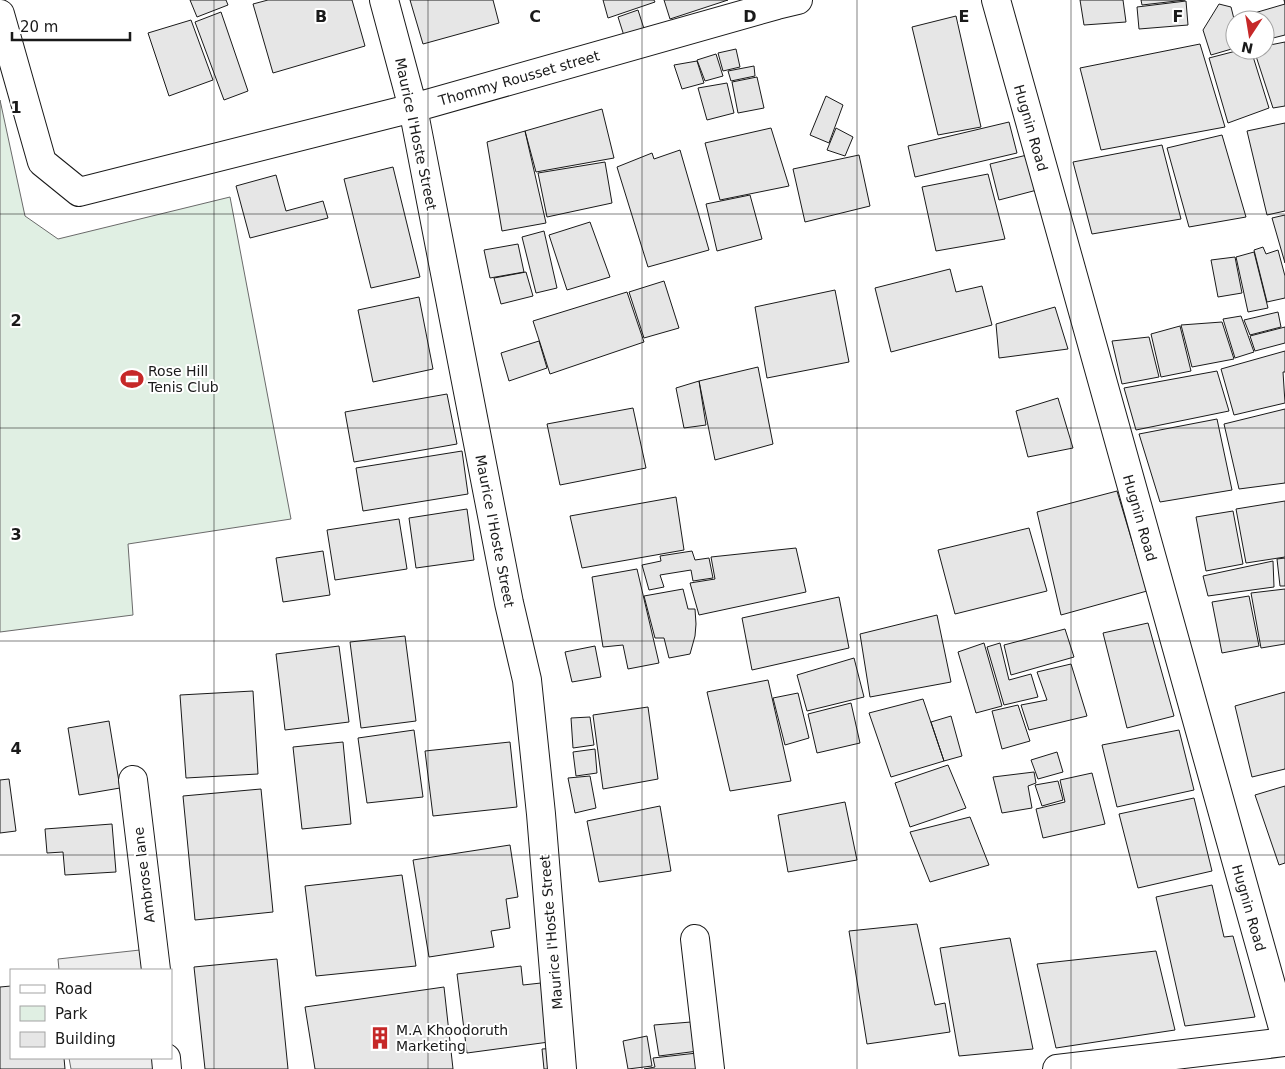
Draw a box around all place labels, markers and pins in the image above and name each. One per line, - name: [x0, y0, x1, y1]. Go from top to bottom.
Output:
- place label: Rose Hill Tenis Club: [147, 363, 219, 395]
- sports icon: Rose Hill Tenis Club: [119, 366, 145, 392]
- place label: M.A Khoodoruth Marketing: [396, 1022, 508, 1054]
- building icon: M.A Khoodoruth Marketing: [367, 1025, 393, 1051]

